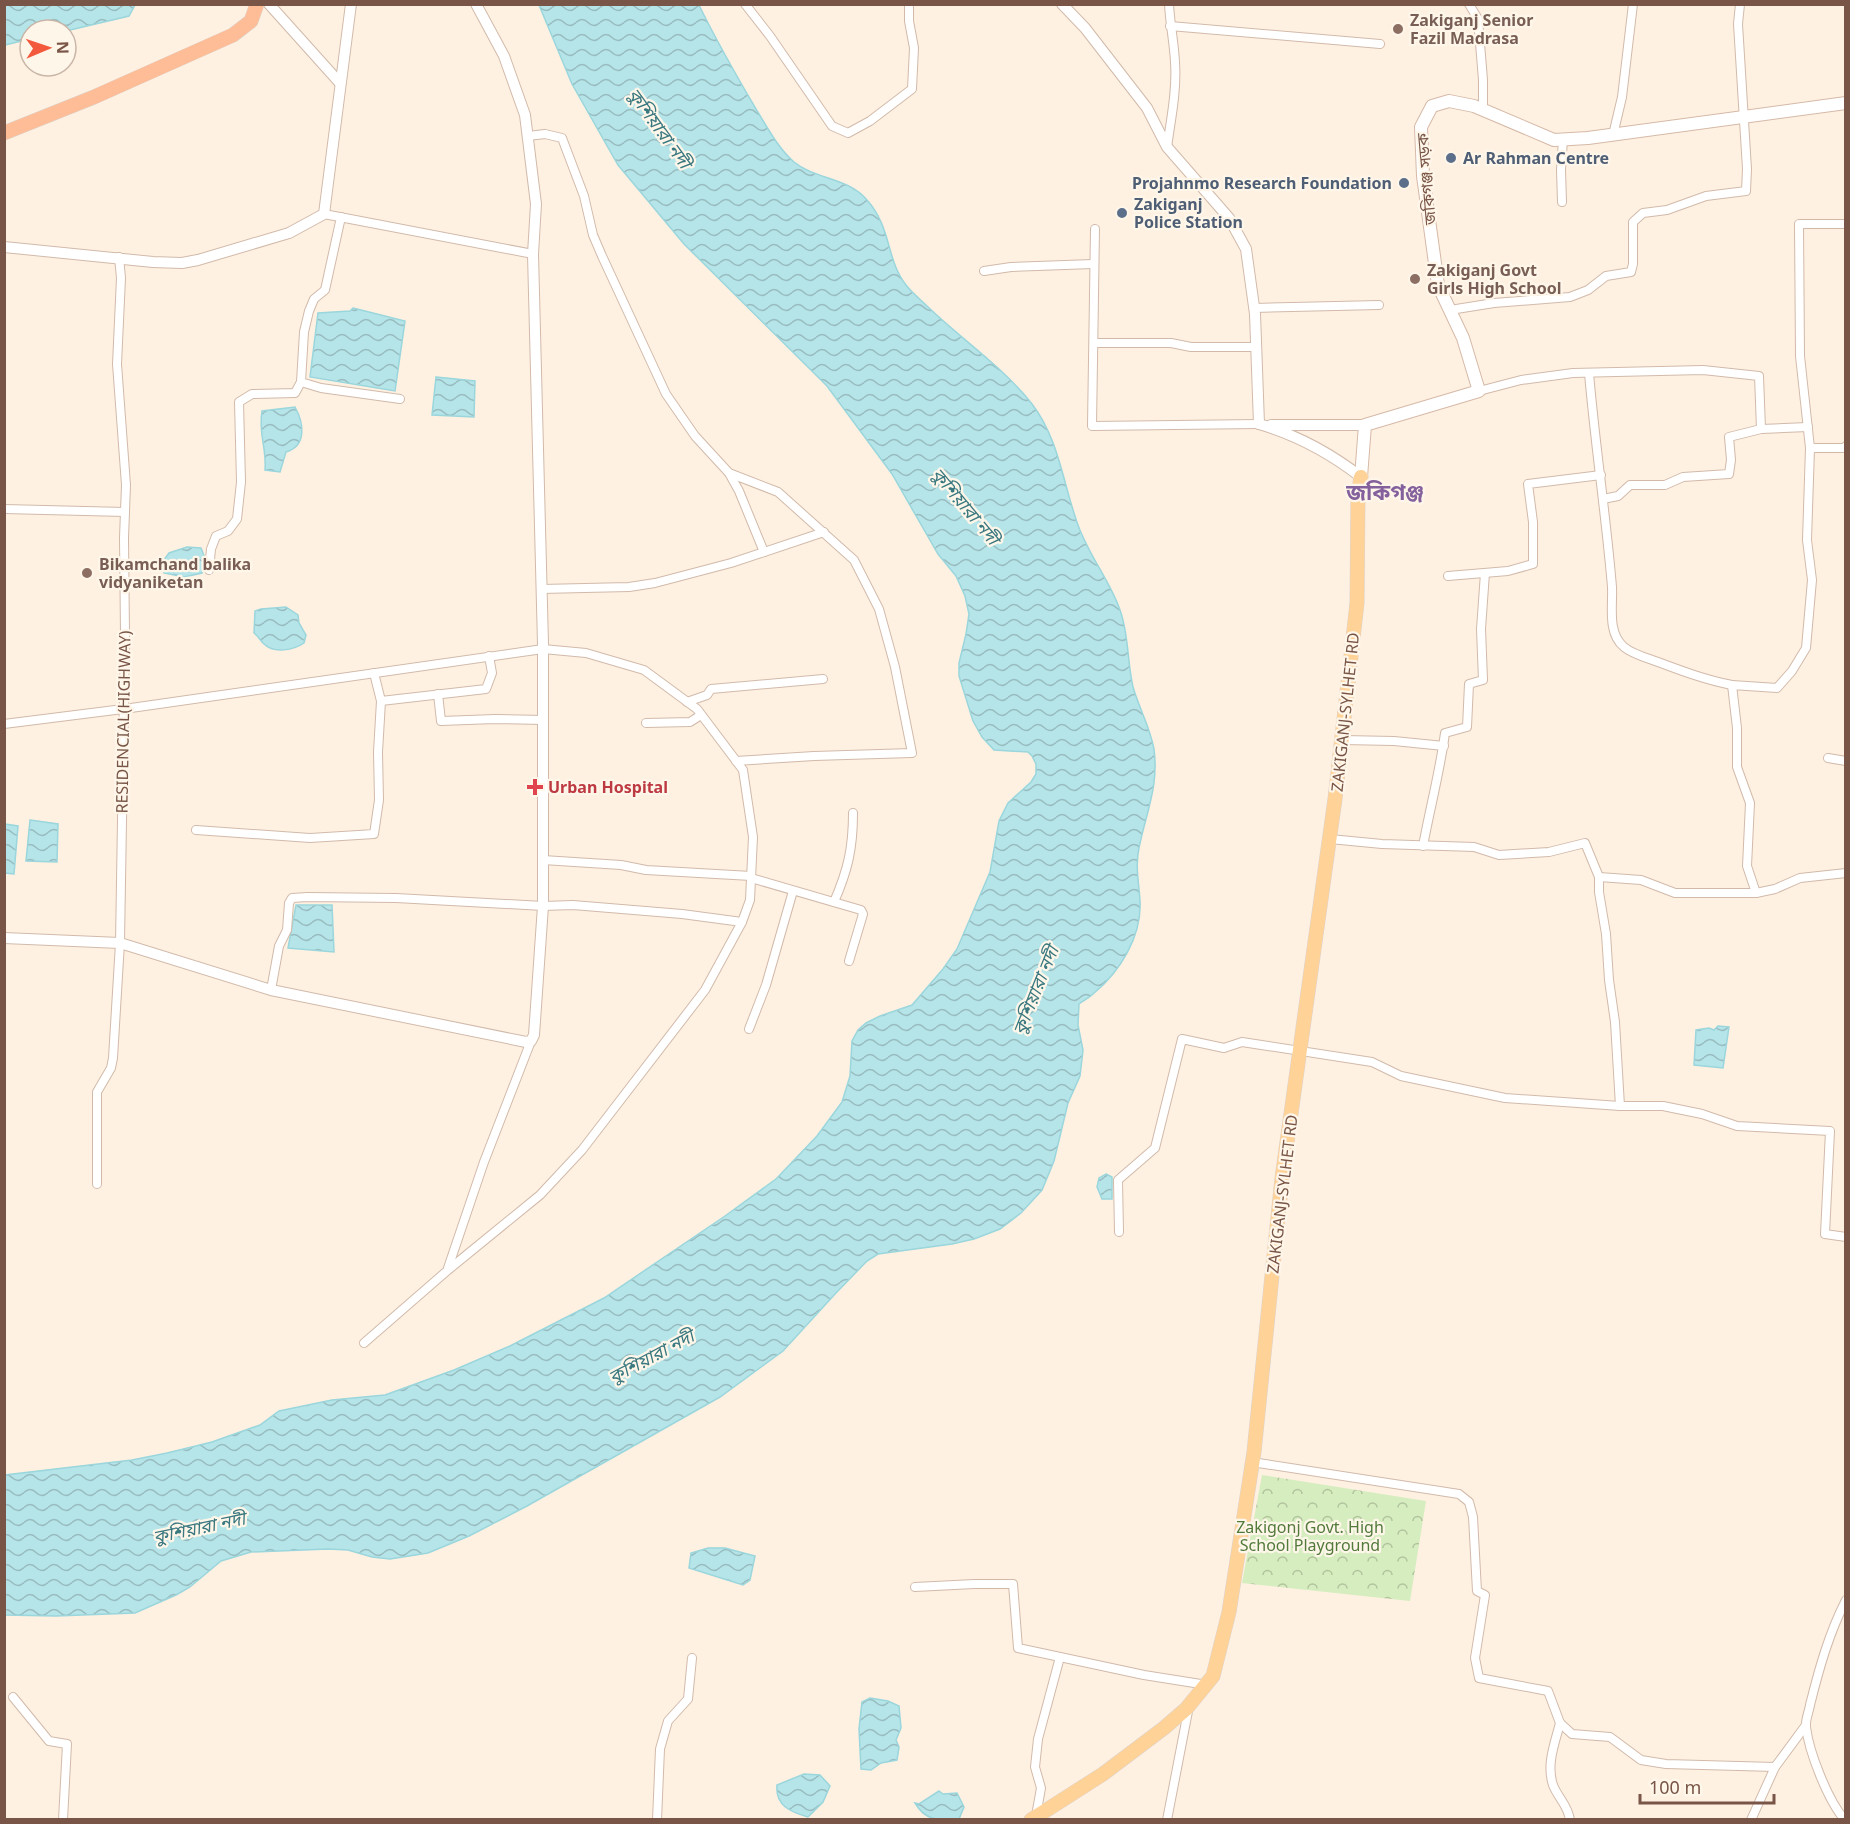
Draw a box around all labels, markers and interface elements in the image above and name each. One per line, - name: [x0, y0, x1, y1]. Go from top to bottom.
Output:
- place label: Zakiganj Senior Fazil Madrasa: [1410, 9, 1533, 49]
- north arrow: [18, 18, 78, 78]
- marker: Zakiganj Senior Fazil Madrasa: [1391, 22, 1405, 36]
- text: N: [52, 41, 74, 54]
- water label: কুশিয়ারা নদী: [623, 83, 699, 175]
- street label: জকিগঞ্জ সড়ক: [1411, 131, 1441, 227]
- place label: Ar Rahman Centre: [1463, 147, 1609, 169]
- marker: Ar Rahman Centre: [1444, 151, 1458, 165]
- place label: Projahnmo Research Foundation: [1132, 172, 1392, 194]
- marker: Projahnmo Research Foundation: [1397, 176, 1411, 190]
- place label: Zakiganj Police Station: [1134, 193, 1243, 233]
- marker: Zakiganj Police Station: [1115, 206, 1129, 220]
- place label: Zakiganj Govt Girls High School: [1427, 259, 1561, 299]
- marker: Zakiganj Govt Girls High School: [1408, 272, 1422, 286]
- water label: কুশিয়ারা নদী: [927, 463, 1007, 552]
- district label: জকিগঞ্জ: [1345, 476, 1424, 506]
- place label: Bikamchand balika vidyaniketan: [99, 553, 251, 593]
- marker: Bikamchand balika vidyaniketan: [80, 566, 94, 580]
- street label: RESIDENCIAL(HIGHWAY): [110, 630, 136, 814]
- street label: ZAKIGANJ-SYLHET RD: [1326, 631, 1364, 793]
- place label: Urban Hospital: [548, 776, 668, 798]
- marker: Urban Hospital: [526, 778, 544, 796]
- water label: কুশিয়ারা নদী: [1006, 939, 1065, 1038]
- street label: ZAKIGANJ-SYLHET RD: [1261, 1113, 1303, 1275]
- water label: কুশিয়ারা নদী: [604, 1322, 701, 1389]
- water label: কুশিয়ারা নদী: [151, 1505, 250, 1548]
- park label: Zakigonj Govt. High School Playground: [1236, 1516, 1384, 1556]
- scale bar: [1640, 1767, 1774, 1805]
- text: 100 m: [1649, 1775, 1701, 1799]

